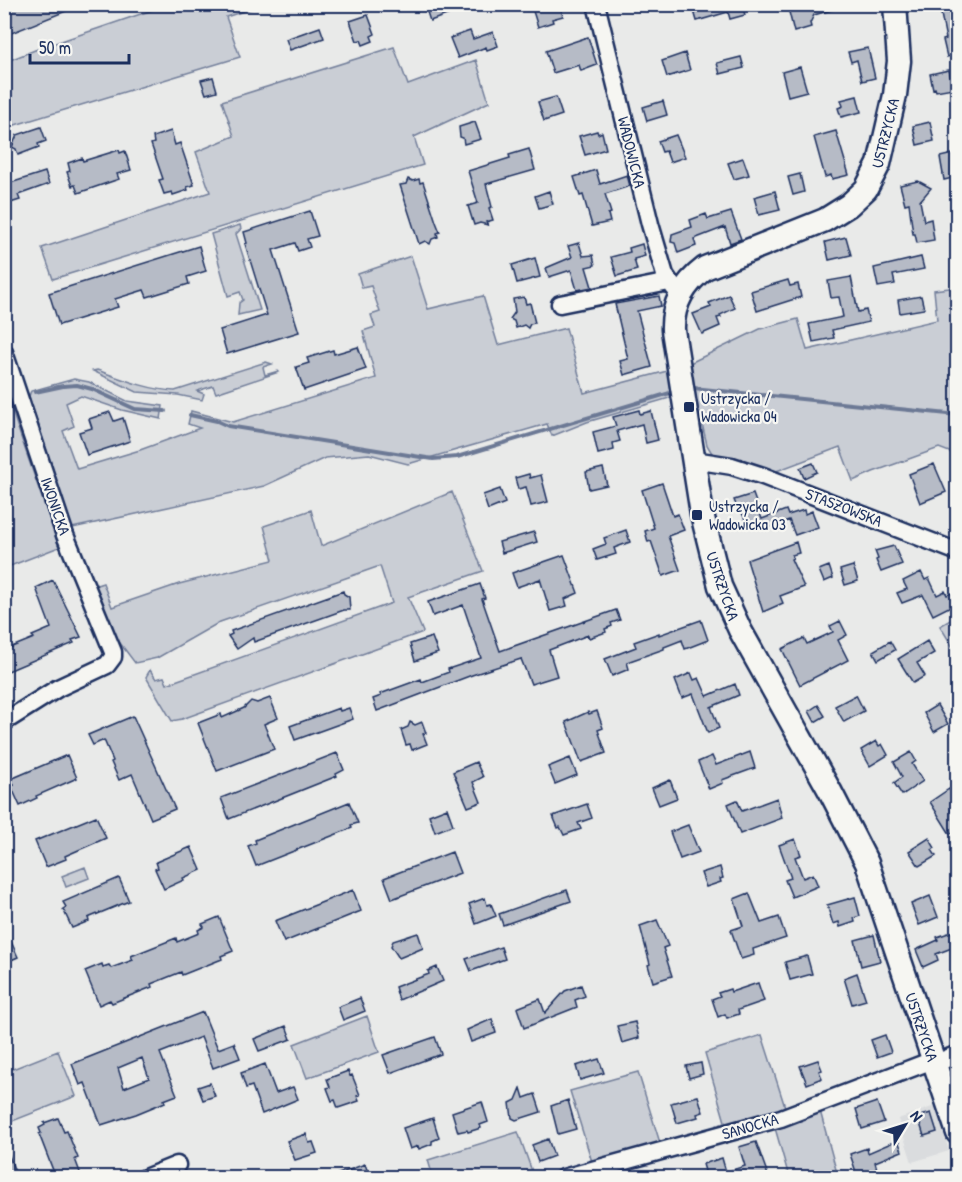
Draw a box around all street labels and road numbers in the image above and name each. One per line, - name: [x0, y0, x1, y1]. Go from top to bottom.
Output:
- street label: USTRZYCKA: [866, 96, 904, 170]
- street label: WADOWICKA: [613, 114, 652, 190]
- street label: IWONICKA: [36, 474, 76, 538]
- street label: STASZOWSKA: [803, 482, 886, 532]
- street label: USTRZYCKA: [701, 549, 745, 623]
- street label: USTRZYCKA: [900, 990, 944, 1064]
- street label: SANOCKA: [719, 1107, 781, 1145]

